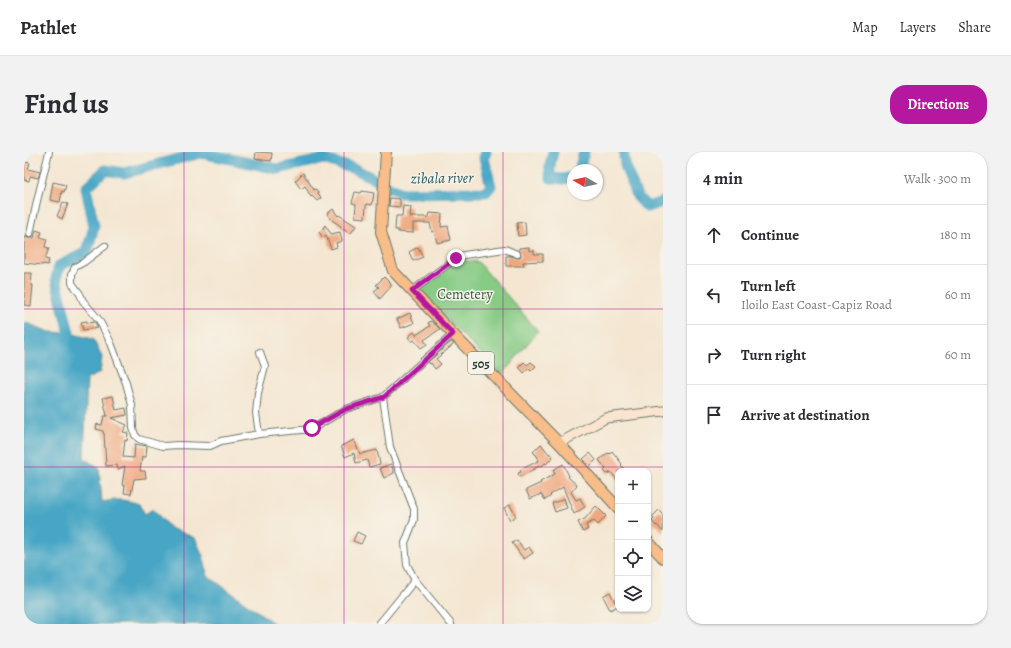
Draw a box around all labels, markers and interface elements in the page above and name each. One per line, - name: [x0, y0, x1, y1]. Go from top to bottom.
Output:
- text: Pathlet: [20, 15, 76, 41]
- text: Map: [852, 18, 878, 37]
- text: Layers: [900, 18, 936, 37]
- text: Share: [958, 18, 991, 37]
- text: Find us: [24, 85, 109, 123]
- button: Directions: [890, 85, 987, 124]
- north arrow: [567, 164, 603, 200]
- water label: zibala river: [410, 167, 474, 189]
- text: 4 min: [703, 167, 743, 190]
- text: Walk · 300 m: [904, 170, 971, 187]
- icon: ahead: [703, 224, 725, 246]
- text: Continue: [741, 225, 799, 245]
- text: 180 m: [940, 226, 971, 243]
- route end: [447, 249, 465, 267]
- text: Turn left: [741, 276, 796, 296]
- icon: left: [703, 284, 725, 306]
- park label: Cemetery: [437, 285, 493, 304]
- text: 60 m: [945, 286, 971, 303]
- text: Iloilo East Coast-Capiz Road: [741, 296, 892, 313]
- icon: right: [703, 344, 725, 366]
- text: Turn right: [741, 345, 806, 365]
- text: 60 m: [945, 346, 971, 363]
- road number: 505: [468, 352, 494, 374]
- icon: arrive: [703, 404, 725, 426]
- text: Arrive at destination: [741, 405, 870, 425]
- route start: [303, 419, 321, 437]
- map controls: [615, 468, 651, 612]
- button: +: [615, 468, 651, 504]
- button: −: [615, 504, 651, 540]
- button: locate: [615, 540, 651, 576]
- button: layers: [615, 576, 651, 612]

